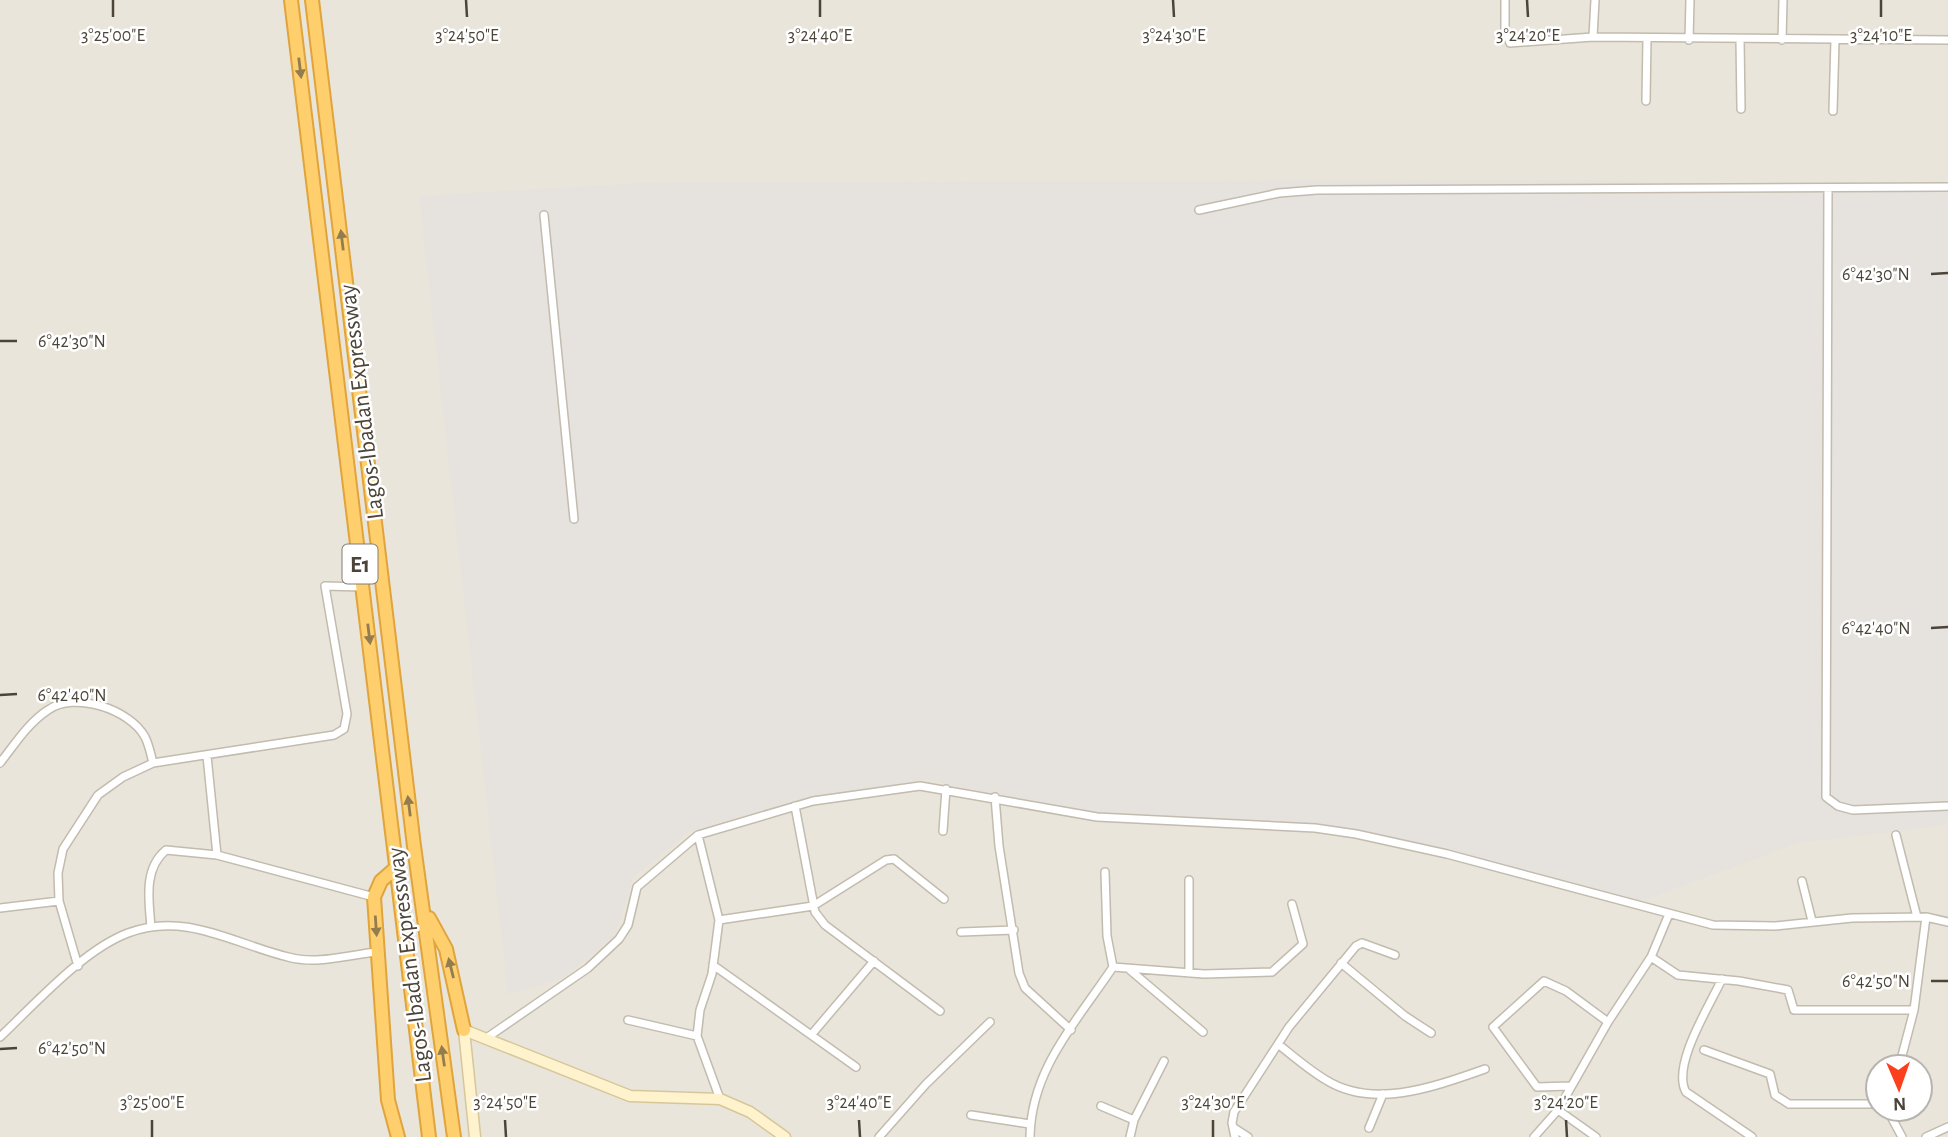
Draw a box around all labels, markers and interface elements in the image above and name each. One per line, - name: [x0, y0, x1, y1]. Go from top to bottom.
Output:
- text: 3°25'00"E: [81, 27, 145, 45]
- text: 3°24'50"E: [435, 27, 499, 45]
- text: 3°24'40"E: [788, 27, 853, 45]
- text: 3°24'30"E: [1142, 27, 1206, 45]
- text: 3°24'20"E: [1496, 27, 1560, 45]
- text: 3°24'10"E: [1850, 27, 1912, 45]
- one-way arrow: [294, 57, 305, 79]
- one-way arrow: [336, 229, 347, 251]
- text: 6°42'30"N: [1842, 266, 1910, 284]
- street label: Lagos-Ibadan Expressway: [336, 283, 388, 521]
- text: 6°42'30"N: [38, 333, 106, 351]
- road number: E1: [342, 544, 378, 584]
- text: 6°42'40"N: [1841, 620, 1911, 638]
- one-way arrow: [363, 623, 374, 645]
- text: 6°42'40"N: [37, 687, 107, 705]
- one-way arrow: [403, 795, 414, 817]
- street label: Lagos-Ibadan Expressway: [384, 846, 436, 1084]
- one-way arrow: [371, 916, 382, 938]
- one-way arrow: [445, 957, 456, 979]
- text: 6°42'50"N: [1842, 973, 1910, 991]
- text: 6°42'50"N: [38, 1040, 106, 1058]
- one-way arrow: [437, 1045, 448, 1067]
- north arrow: [1864, 1053, 1934, 1123]
- text: 3°25'00"E: [120, 1094, 184, 1112]
- text: 3°24'50"E: [473, 1094, 537, 1112]
- text: 3°24'40"E: [827, 1094, 892, 1112]
- text: 3°24'30"E: [1181, 1094, 1245, 1112]
- text: 3°24'20"E: [1534, 1094, 1598, 1112]
- text: N: [1893, 1094, 1906, 1113]

